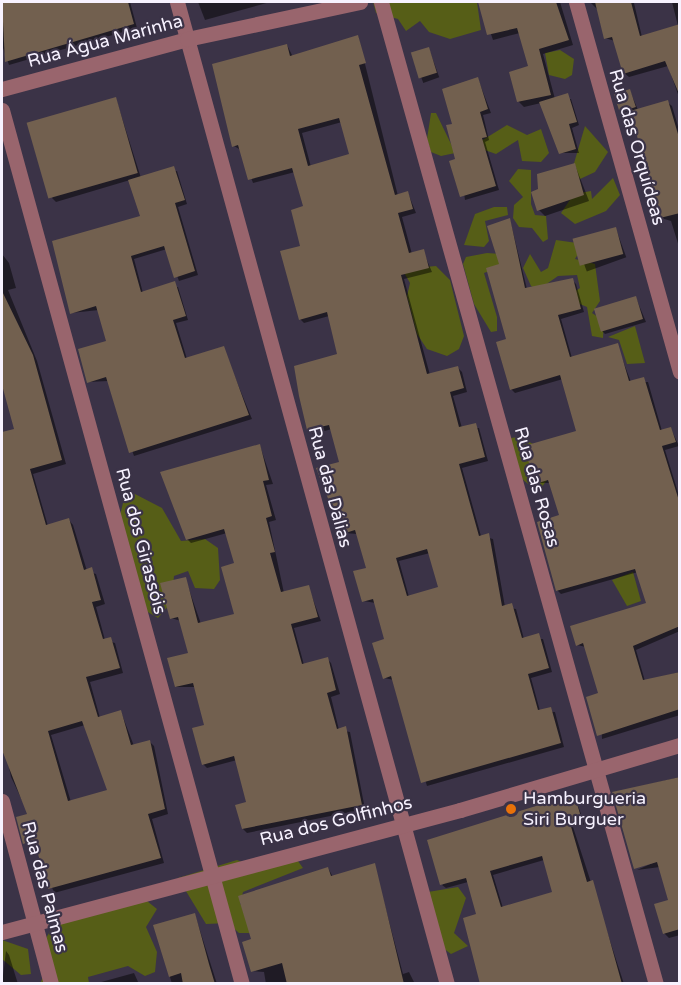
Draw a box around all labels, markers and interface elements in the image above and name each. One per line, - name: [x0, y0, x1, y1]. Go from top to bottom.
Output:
- street label: Rua Água Marinha: [25, 10, 185, 72]
- street label: Rua das Orquídeas: [604, 66, 670, 228]
- street label: Rua das Dálias: [303, 424, 357, 550]
- street label: Rua das Rosas: [509, 424, 565, 550]
- street label: Rua dos Girassóis: [111, 465, 171, 617]
- place label: Hamburgueria Siri Burguer: [523, 788, 646, 830]
- street label: Rua dos Golfinhos: [258, 792, 414, 850]
- marker: Hamburgueria Siri Burguer: [504, 802, 518, 816]
- street label: Rua das Palmas: [17, 819, 73, 955]

